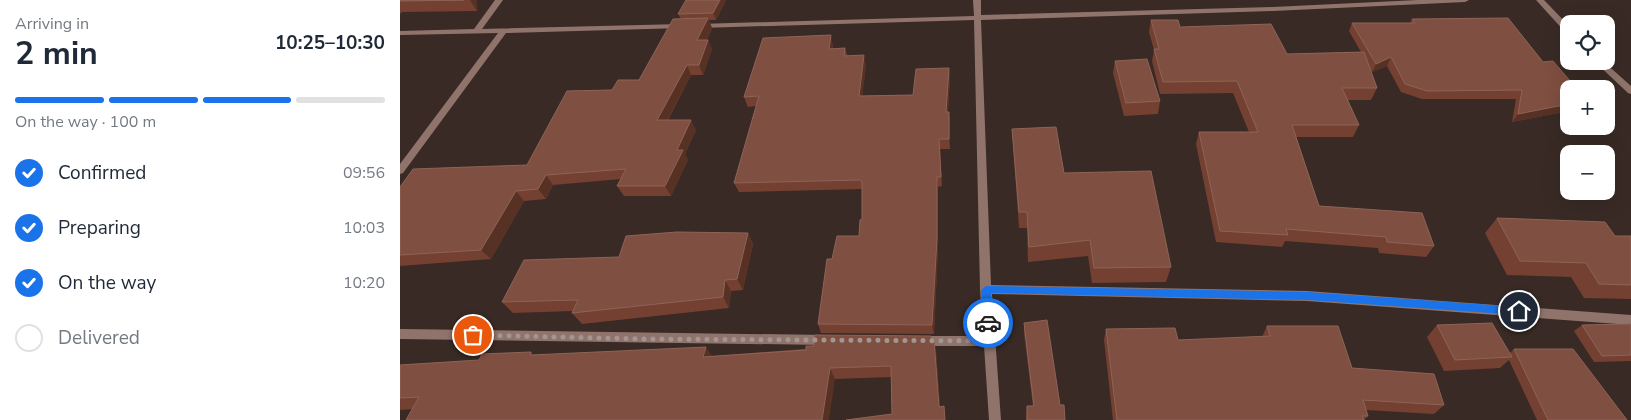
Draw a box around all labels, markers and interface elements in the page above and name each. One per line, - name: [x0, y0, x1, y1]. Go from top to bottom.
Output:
- text: Arriving in: [15, 13, 89, 35]
- map controls: [1560, 15, 1615, 200]
- button: locate: [1560, 15, 1615, 70]
- text: 10:25–10:30: [275, 30, 385, 56]
- text: 2 min: [15, 32, 98, 75]
- button: +: [1560, 80, 1615, 135]
- text: On the way · 100 m: [15, 111, 156, 133]
- button: −: [1560, 145, 1615, 200]
- icon: check: [15, 159, 43, 187]
- text: Confirmed: [58, 160, 146, 186]
- text: 09:56: [343, 162, 385, 184]
- icon: check: [15, 214, 43, 242]
- text: Preparing: [58, 215, 141, 241]
- text: 10:03: [343, 217, 385, 239]
- icon: check: [15, 269, 43, 297]
- text: On the way: [58, 270, 156, 296]
- text: 10:20: [343, 272, 385, 294]
- pin: [1498, 290, 1540, 332]
- icon: home: [1505, 297, 1533, 325]
- courier: [963, 298, 1013, 348]
- icon: car: [974, 309, 1002, 337]
- pin: [452, 314, 494, 356]
- icon: bag: [459, 321, 487, 349]
- text: Delivered: [58, 325, 140, 351]

